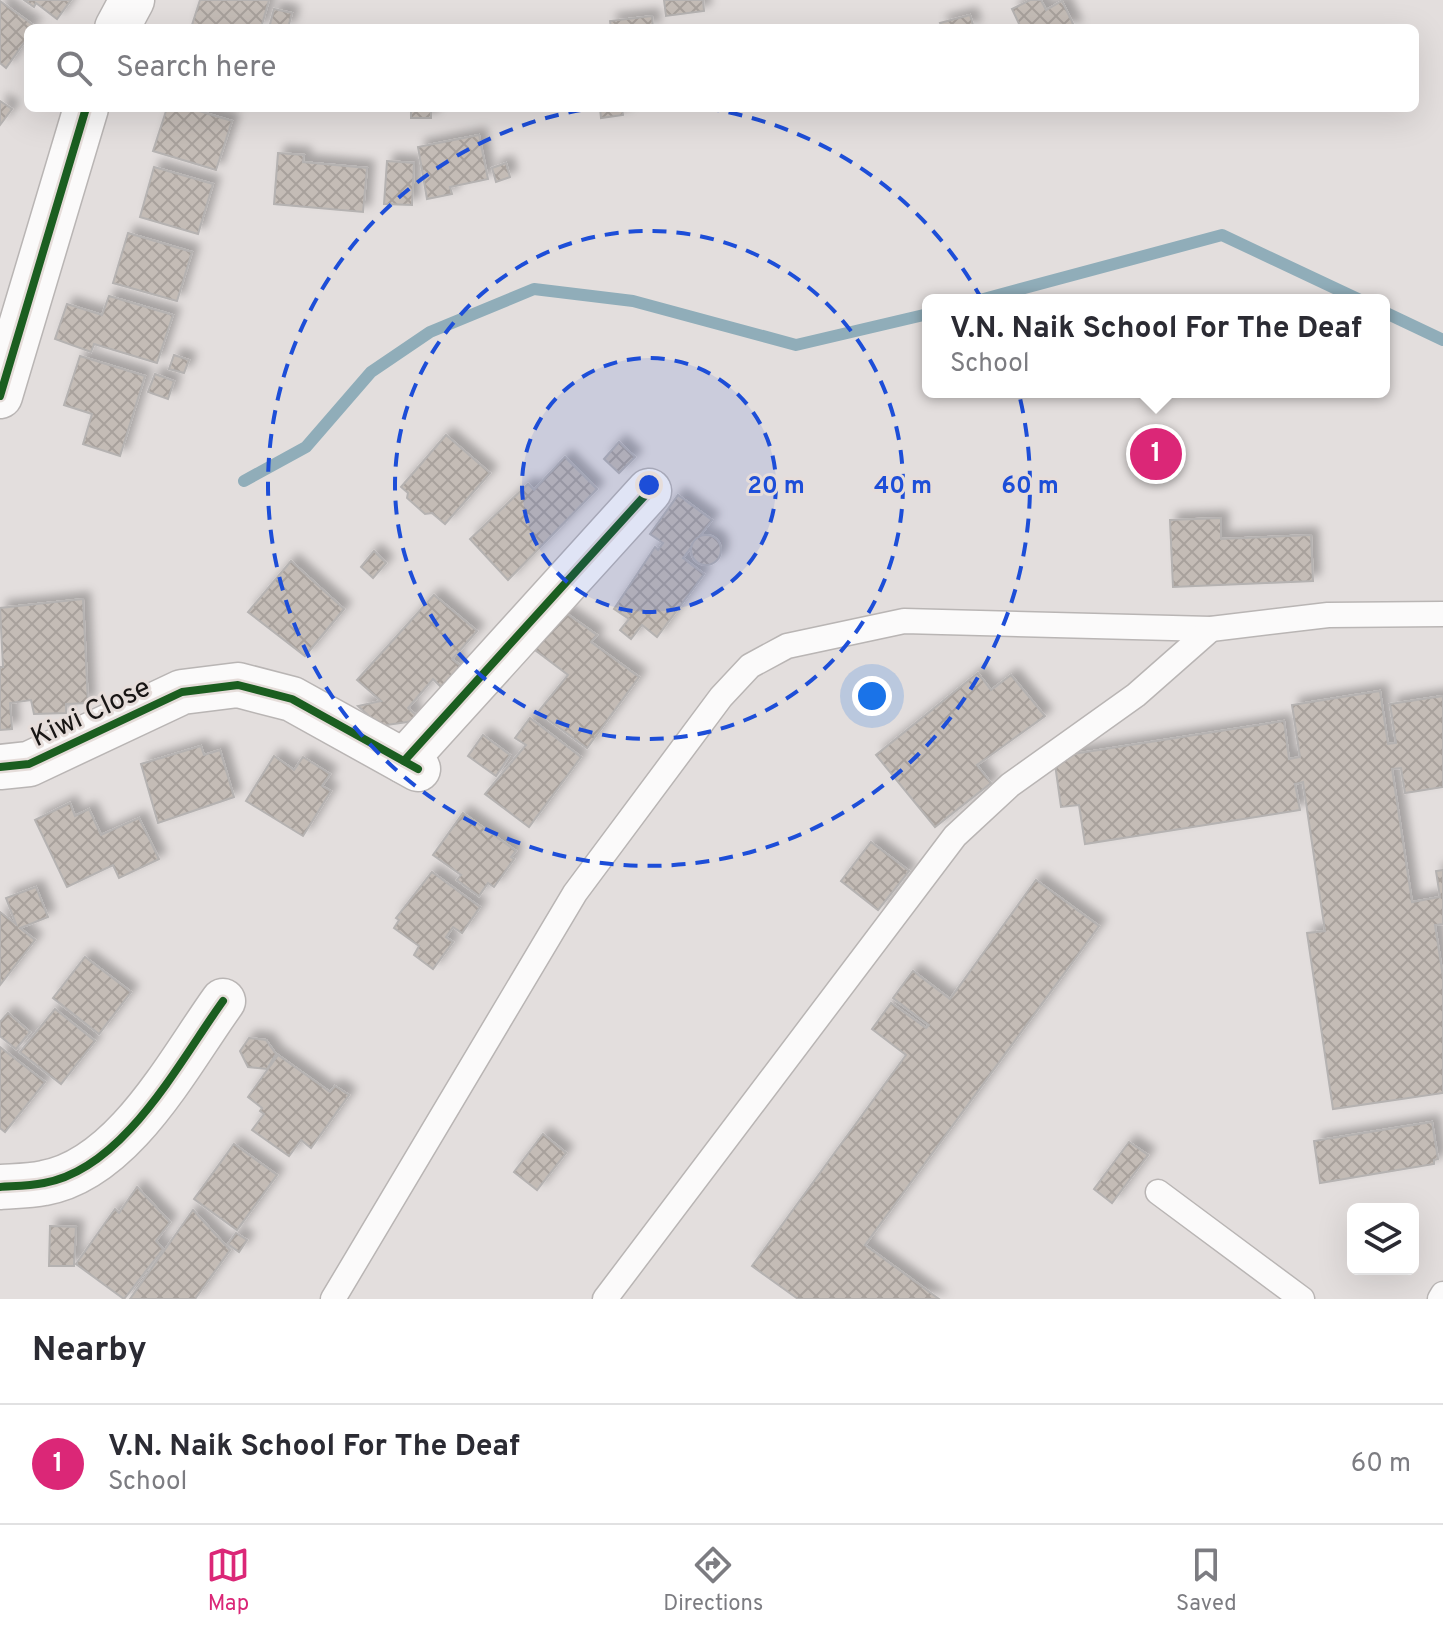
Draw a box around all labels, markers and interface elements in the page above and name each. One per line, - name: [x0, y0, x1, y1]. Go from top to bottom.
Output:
- search box: [24, 24, 1419, 112]
- icon: search: [52, 46, 96, 90]
- text: Search here: [116, 50, 276, 87]
- popup: [922, 294, 1390, 398]
- text: V.N. Naik School For The Deaf: [950, 311, 1362, 348]
- text: School: [950, 348, 1030, 381]
- pin: 1: [1130, 424, 1182, 484]
- centre of rings: [635, 471, 663, 499]
- text: 20 m: [747, 472, 805, 502]
- text: 40 m: [874, 472, 932, 502]
- text: 60 m: [1001, 472, 1059, 502]
- street label: Kiwi Close: [26, 670, 157, 757]
- your location: [852, 676, 892, 716]
- map controls: [1347, 1203, 1419, 1275]
- button: layers: [1347, 1203, 1419, 1275]
- text: Nearby: [32, 1330, 147, 1373]
- text: V.N. Naik School For The Deaf: [108, 1429, 520, 1466]
- text: 1: [53, 1448, 63, 1481]
- text: 60 m: [1351, 1448, 1411, 1481]
- text: School: [108, 1466, 187, 1499]
- tab: Map: [206, 1543, 250, 1618]
- tab: Directions: [663, 1543, 763, 1618]
- tab: Saved: [1176, 1543, 1237, 1618]

